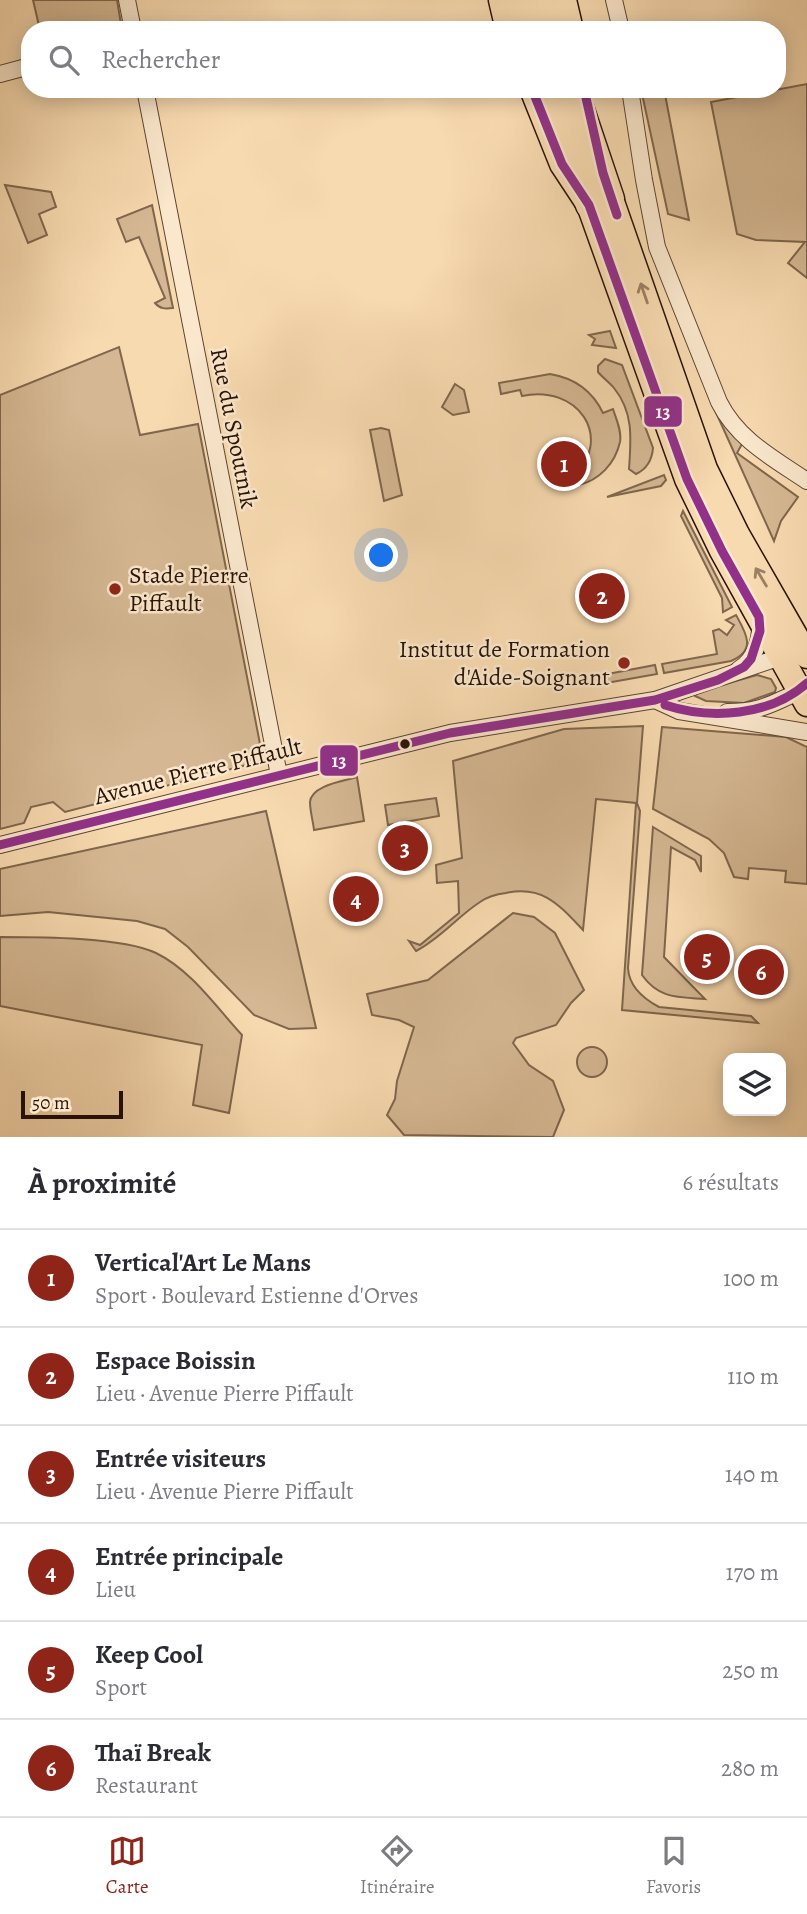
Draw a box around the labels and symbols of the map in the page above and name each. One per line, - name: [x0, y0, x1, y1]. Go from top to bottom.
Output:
- one-way arrow: [637, 282, 650, 304]
- street label: Rue du Spoutnik: [203, 345, 265, 511]
- line badge: 13: [643, 395, 683, 428]
- text: 13: [656, 399, 670, 425]
- pin: 1: [541, 438, 587, 490]
- your location: [364, 538, 398, 572]
- place label: Stade Pierre Piffault: [129, 559, 249, 619]
- one-way arrow: [754, 567, 768, 587]
- pin: 2: [579, 570, 625, 622]
- marker: Stade Pierre Piffault: [107, 581, 123, 597]
- place label: Institut de Formation d'Aide-Soignant: [399, 633, 610, 693]
- marker: Institut de Formation d'Aide-Soignant: [616, 655, 632, 671]
- street label: Avenue Pierre Piffault: [90, 730, 305, 813]
- unlabelled marker: [398, 737, 412, 751]
- line badge: 13: [319, 744, 359, 777]
- text: 13: [332, 748, 346, 774]
- pin: 3: [382, 822, 428, 874]
- pin: 4: [333, 873, 379, 925]
- pin: 5: [684, 931, 730, 983]
- pin: 6: [738, 946, 784, 998]
- scale bar: [21, 1088, 122, 1120]

